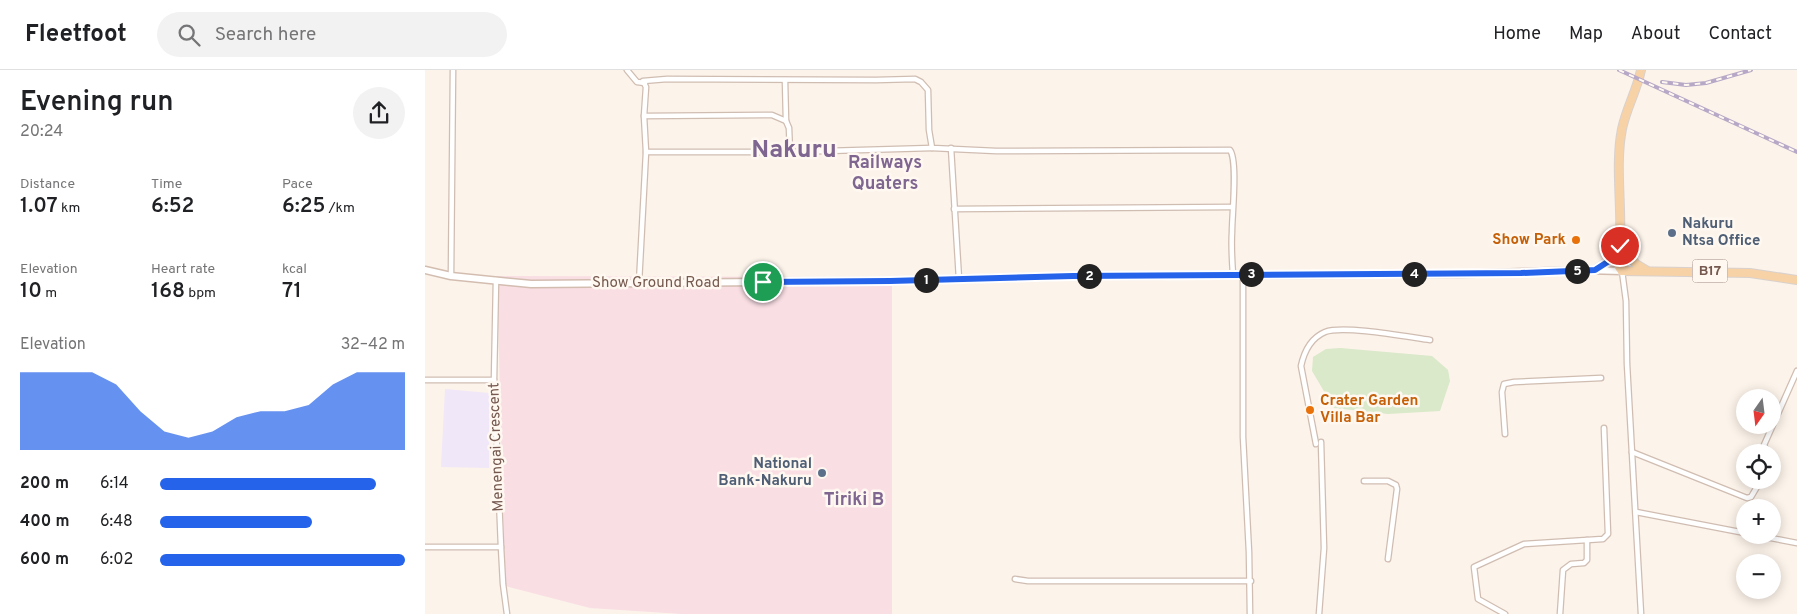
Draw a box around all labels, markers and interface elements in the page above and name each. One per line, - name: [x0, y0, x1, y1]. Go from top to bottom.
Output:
- search box: [157, 12, 507, 57]
- text: Fleetfoot: [25, 20, 127, 50]
- icon: search: [175, 21, 203, 49]
- text: Search here: [215, 23, 316, 47]
- text: Home: [1493, 23, 1541, 46]
- text: Map: [1569, 23, 1603, 46]
- text: About: [1631, 23, 1680, 46]
- text: Contact: [1708, 23, 1772, 46]
- text: Evening run: [20, 85, 174, 121]
- button: share: [353, 87, 405, 139]
- text: 20:24: [20, 122, 63, 142]
- district label: Nakuru: [751, 135, 837, 167]
- district label: Railways Quaters: [848, 152, 922, 196]
- text: Distance: [20, 176, 75, 193]
- text: Time: [151, 176, 182, 193]
- text: Pace: [282, 176, 313, 193]
- text: 1.07: [20, 193, 58, 220]
- text: 6:52: [151, 193, 194, 220]
- text: 6:25: [282, 193, 326, 220]
- text: km: [58, 200, 80, 217]
- text: /km: [326, 200, 355, 217]
- place label: Nakuru Ntsa Office: [1682, 215, 1760, 251]
- pin: [1599, 225, 1641, 267]
- marker: Nakuru Ntsa Office: [1666, 227, 1678, 239]
- place label: Show Park: [1492, 231, 1566, 250]
- icon: check: [1606, 232, 1634, 260]
- marker: Show Park: [1570, 234, 1582, 246]
- pin: 5: [1565, 258, 1589, 284]
- road number: B17: [1693, 260, 1727, 282]
- text: Elevation: [20, 261, 78, 278]
- text: Heart rate: [151, 261, 215, 278]
- text: kcal: [282, 261, 307, 278]
- pin: [742, 261, 784, 303]
- pin: 3: [1239, 262, 1263, 286]
- pin: 4: [1401, 262, 1427, 286]
- text: 5: [1573, 263, 1582, 280]
- pin: 2: [1077, 264, 1101, 288]
- text: 3: [1247, 266, 1256, 283]
- text: 4: [1410, 266, 1419, 283]
- icon: arrive: [749, 268, 777, 296]
- pin: 1: [913, 268, 939, 292]
- text: 2: [1085, 268, 1094, 285]
- text: 1: [924, 272, 929, 289]
- street label: Show Ground Road: [592, 274, 720, 293]
- text: 10: [20, 278, 42, 305]
- text: 168: [151, 278, 185, 305]
- text: 71: [282, 278, 302, 305]
- text: m: [42, 285, 57, 302]
- text: bpm: [185, 285, 216, 302]
- text: Elevation: [20, 335, 86, 355]
- text: 32–42 m: [341, 335, 405, 355]
- street label: Menengai Crescent: [485, 382, 509, 512]
- north arrow: [1736, 389, 1781, 434]
- map controls: [1736, 389, 1781, 599]
- place label: Crater Garden Villa Bar: [1320, 392, 1418, 428]
- marker: Crater Garden Villa Bar: [1304, 404, 1316, 416]
- button: locate: [1736, 444, 1781, 489]
- place label: National Bank-Nakuru: [718, 455, 812, 491]
- marker: National Bank-Nakuru: [816, 467, 828, 479]
- text: 200 m: [20, 474, 69, 494]
- text: 6:14: [100, 474, 129, 494]
- district label: Tiriki B: [824, 489, 884, 512]
- button: +: [1736, 499, 1781, 544]
- text: 400 m: [20, 512, 69, 532]
- text: 6:48: [100, 512, 133, 532]
- text: 600 m: [20, 550, 69, 570]
- text: 6:02: [100, 550, 133, 570]
- button: −: [1736, 554, 1781, 599]

